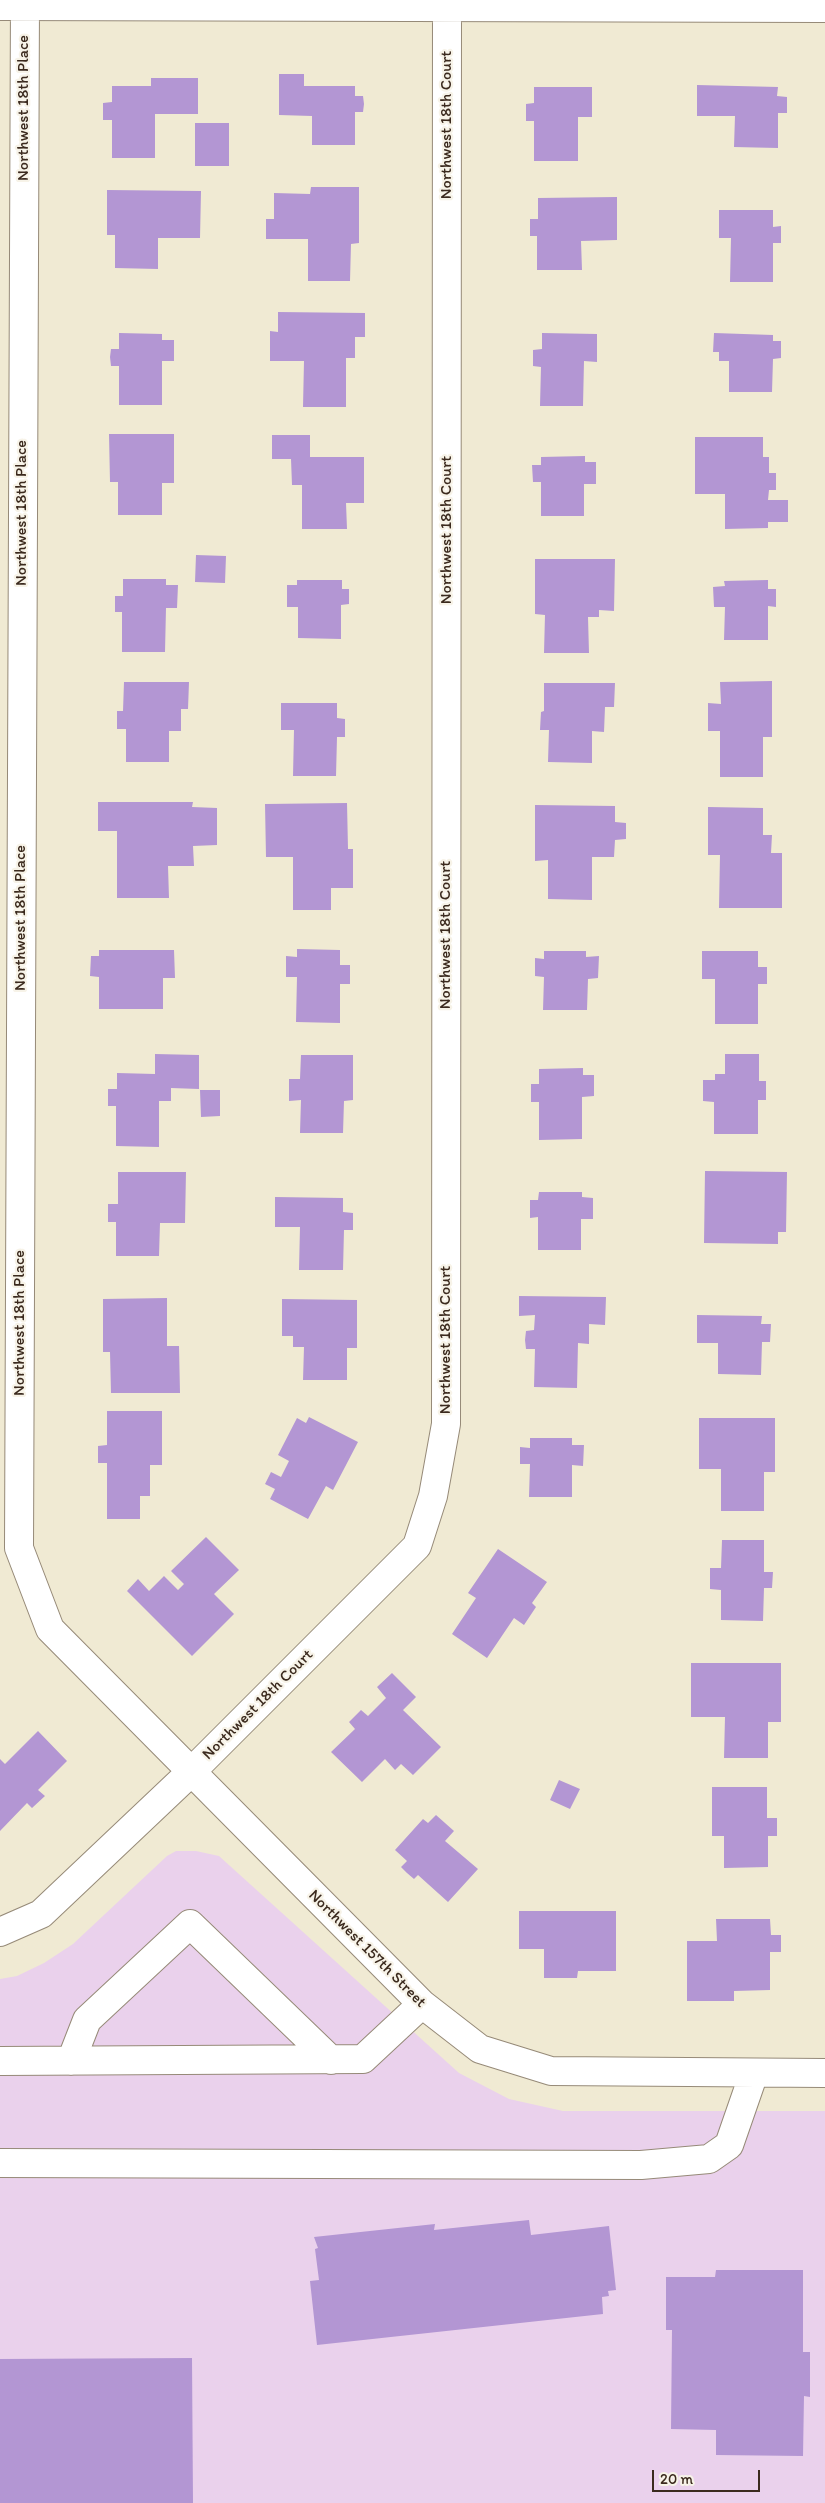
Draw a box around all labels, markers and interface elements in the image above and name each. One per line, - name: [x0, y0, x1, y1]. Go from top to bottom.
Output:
- street label: Northwest 18th Place: [14, 35, 34, 181]
- street label: Northwest 18th Court: [437, 51, 457, 199]
- street label: Northwest 18th Place: [12, 440, 32, 586]
- street label: Northwest 18th Court: [437, 456, 457, 604]
- street label: Northwest 18th Place: [11, 845, 31, 991]
- street label: Northwest 18th Court: [436, 861, 456, 1009]
- street label: Northwest 18th Place: [10, 1250, 30, 1396]
- street label: Northwest 18th Court: [436, 1266, 456, 1414]
- street label: Northwest 18th Court: [199, 1646, 317, 1764]
- street label: Northwest 157th Street: [304, 1886, 430, 2012]
- scale bar: [655, 2460, 762, 2492]
- text: 20 m: [660, 2470, 693, 2488]

